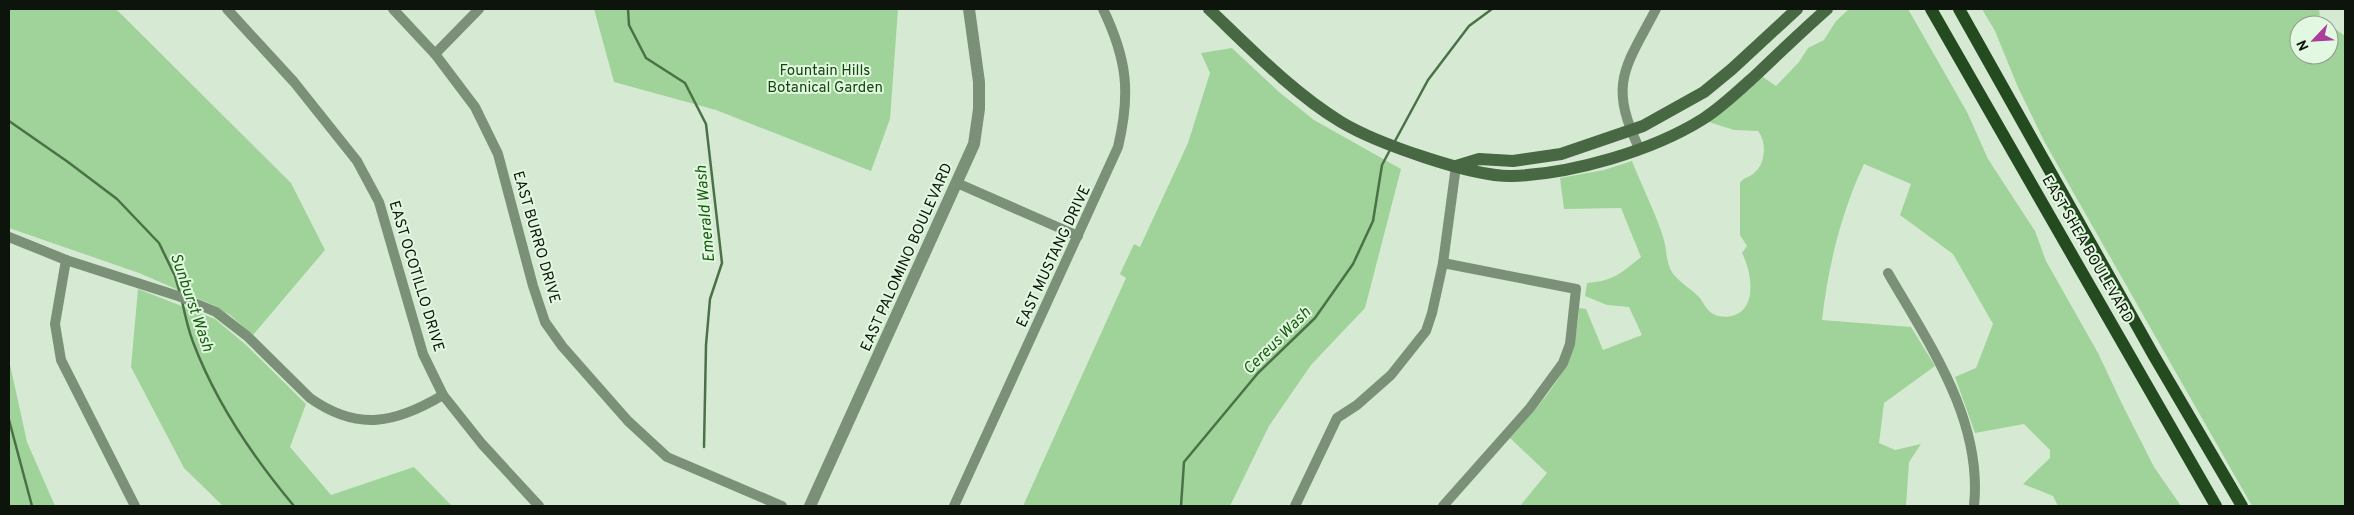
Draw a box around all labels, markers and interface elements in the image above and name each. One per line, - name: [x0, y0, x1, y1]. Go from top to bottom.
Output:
- north arrow: [2289, 15, 2339, 65]
- text: N: [2294, 37, 2313, 53]
- park label: Fountain Hills Botanical Garden: [767, 62, 883, 98]
- street label: EAST PALOMINO BOULEVARD: [857, 160, 958, 355]
- water label: Emerald Wash: [692, 164, 720, 263]
- street label: EAST BURRO DRIVE: [508, 169, 564, 306]
- street label: EAST SHEA BOULEVARD: [2037, 172, 2137, 327]
- street label: EAST MUSTANG DRIVE: [1013, 183, 1096, 331]
- street label: EAST OCOTILLO DRIVE: [384, 199, 448, 354]
- water label: Sunburst Wash: [165, 251, 217, 355]
- water label: Cereus Wash: [1239, 303, 1316, 380]

